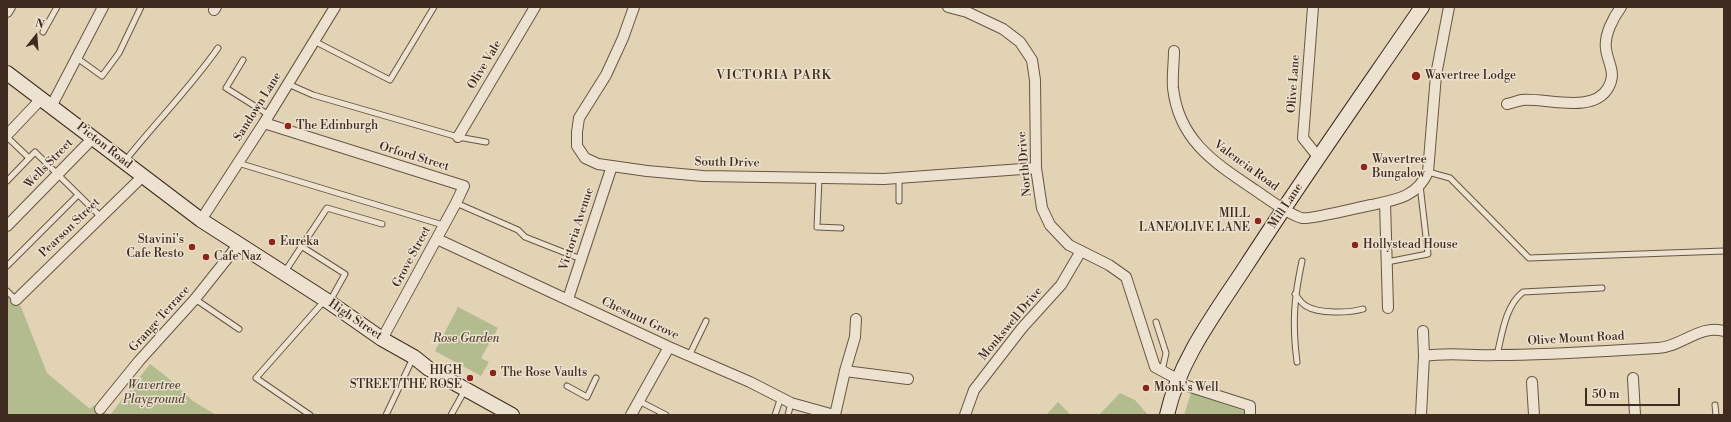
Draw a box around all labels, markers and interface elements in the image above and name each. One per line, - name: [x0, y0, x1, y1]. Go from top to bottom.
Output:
- north arrow: [16, 16, 56, 56]
- text: N: [33, 17, 46, 32]
- street label: Olive Vale: [465, 38, 505, 92]
- street label: Olive Lane: [1285, 54, 1303, 114]
- district label: VICTORIA PARK: [716, 68, 832, 84]
- place label: Wavertree Lodge: [1425, 69, 1516, 83]
- street label: Sandown Lane: [231, 70, 285, 144]
- marker: Wavertree Lodge: [1410, 70, 1422, 82]
- place label: The Edinburgh: [296, 119, 378, 133]
- street label: Picton Road: [73, 120, 135, 172]
- marker: The Edinburgh: [283, 121, 293, 131]
- street label: North Drive: [1015, 131, 1035, 197]
- street label: Wells Street: [22, 136, 76, 192]
- street label: Valencia Road: [1211, 138, 1281, 194]
- street label: Orford Street: [377, 139, 451, 175]
- place label: Wavertree Bungalow: [1372, 153, 1427, 181]
- street label: South Drive: [694, 155, 760, 171]
- marker: Wavertree Bungalow: [1359, 162, 1369, 172]
- street label: Mill Lane: [1266, 181, 1306, 231]
- street label: Victoria Avenue: [557, 186, 597, 272]
- street label: Pearson Street: [37, 195, 103, 261]
- place label: MILL LANE/OLIVE LANE: [1139, 207, 1250, 235]
- marker: MILL LANE/OLIVE LANE: [1253, 216, 1263, 226]
- street label: Grove Street: [390, 224, 434, 290]
- place label: Stavini's Cafe Resto: [127, 233, 184, 261]
- place label: Eureka: [280, 235, 319, 249]
- marker: Eureka: [267, 237, 277, 247]
- place label: Hollystead House: [1363, 238, 1458, 252]
- marker: Hollystead House: [1350, 240, 1360, 250]
- marker: Stavini's Cafe Resto: [187, 242, 197, 252]
- place label: Cafe Naz: [214, 250, 262, 264]
- marker: Cafe Naz: [201, 252, 211, 262]
- street label: Grange Terrace: [127, 283, 193, 355]
- street label: Monkswell Drive: [976, 284, 1046, 364]
- street label: Chestnut Grove: [599, 295, 681, 343]
- street label: High Street: [325, 297, 385, 343]
- street label: Olive Mount Road: [1527, 329, 1625, 349]
- park label: Rose Garden: [433, 332, 499, 346]
- place label: HIGH STREET/THE ROSE: [350, 364, 462, 392]
- place label: The Rose Vaults: [501, 366, 587, 380]
- marker: The Rose Vaults: [488, 368, 498, 378]
- marker: HIGH STREET/THE ROSE: [465, 373, 475, 383]
- park label: Wavertree Playground: [123, 379, 185, 407]
- scale bar: [1587, 380, 1682, 406]
- place label: Monk's Well: [1154, 381, 1218, 395]
- marker: Monk's Well: [1141, 383, 1151, 393]
- text: 50 m: [1592, 387, 1620, 402]

